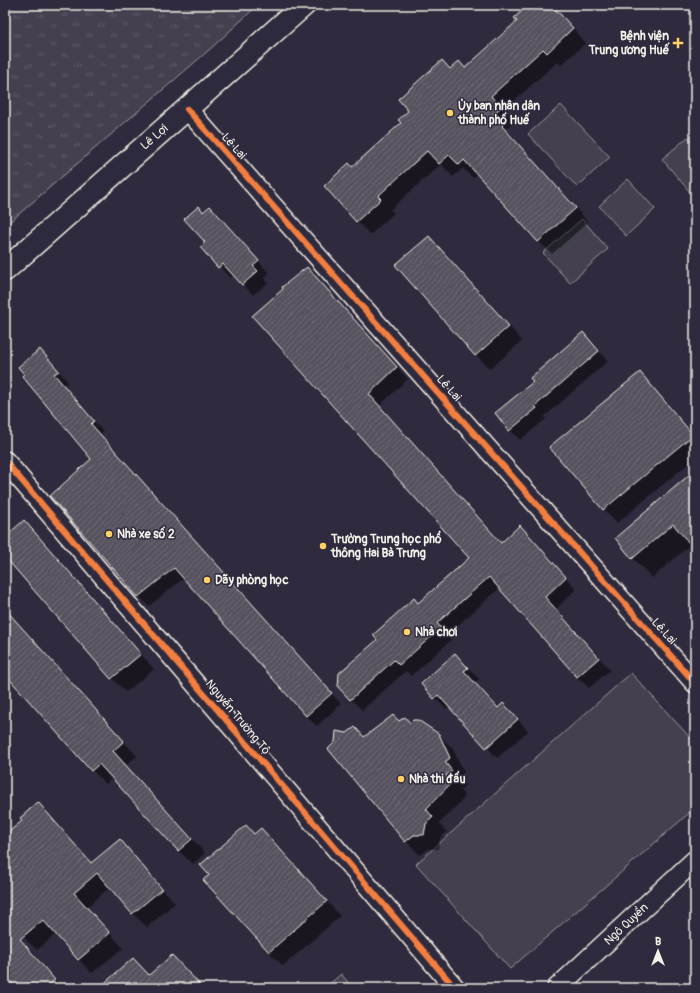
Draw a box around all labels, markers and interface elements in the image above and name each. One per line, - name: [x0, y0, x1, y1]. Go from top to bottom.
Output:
- place label: Bệnh viện Trung ương Huế: [588, 29, 670, 58]
- marker: Bệnh viện Trung ương Huế: [672, 37, 684, 49]
- place label: Ủy ban nhân dân thành phố Huế: [457, 98, 540, 128]
- marker: Ủy ban nhân dân thành phố Huế: [445, 108, 455, 118]
- street label: Lê Lợi: [138, 121, 171, 153]
- street label: Lê Lai: [218, 130, 249, 163]
- street label: Lê Lai: [433, 372, 464, 405]
- place label: Nhà xe số 2: [117, 526, 175, 542]
- marker: Nhà xe số 2: [104, 529, 114, 539]
- place label: Trường Trung học phổ thông Hai Bà Trưng: [330, 530, 442, 561]
- marker: Trường Trung học phổ thông Hai Bà Trưng: [318, 541, 328, 551]
- place label: Dãy phòng học: [215, 573, 289, 588]
- marker: Dãy phòng học: [202, 575, 212, 585]
- street label: Lê Lai: [648, 615, 679, 648]
- place label: Nhà chơi: [415, 625, 457, 640]
- marker: Nhà chơi: [402, 627, 412, 637]
- street label: Nguyễn Trường Tộ: [202, 676, 274, 758]
- place label: Nhà thi đấu: [409, 770, 466, 787]
- marker: Nhà thi đấu: [396, 774, 406, 784]
- street label: Ngô Quyền: [600, 899, 652, 949]
- north arrow: [638, 931, 678, 971]
- text: B: [655, 935, 661, 948]

